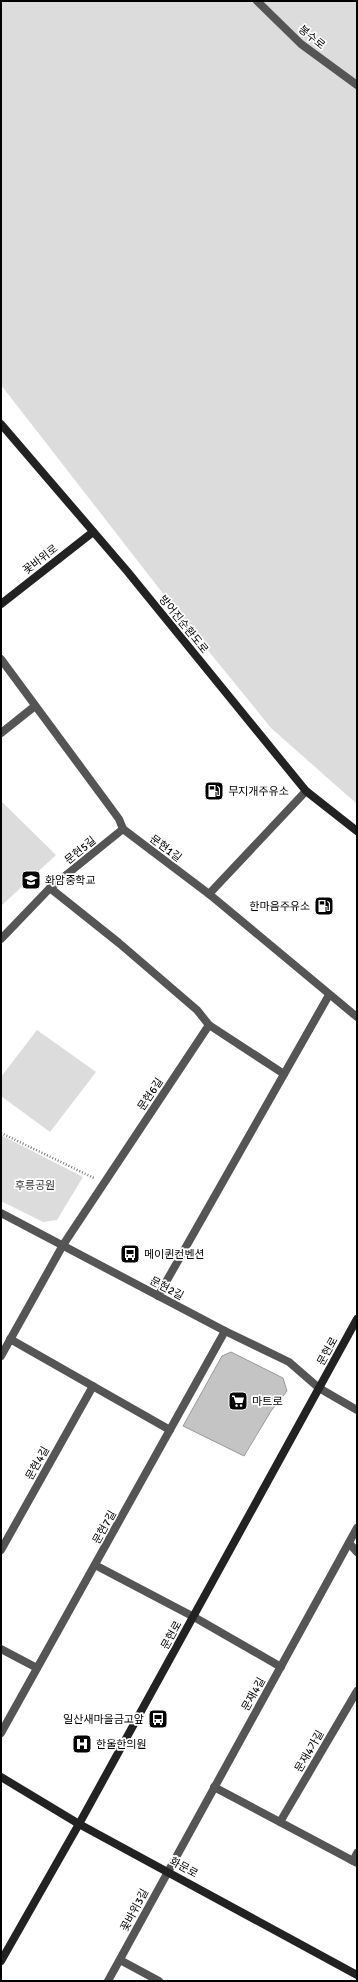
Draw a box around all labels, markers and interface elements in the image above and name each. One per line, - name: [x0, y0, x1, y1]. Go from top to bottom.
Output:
- street label: 봉수로: [296, 23, 328, 52]
- street label: 꽃바위로: [20, 542, 60, 577]
- street label: 방어진순환도로: [156, 593, 211, 656]
- fuel station icon: 무지개주유소: [203, 780, 225, 802]
- place label: 무지개주유소: [228, 785, 289, 798]
- street label: 문현1길: [147, 832, 184, 865]
- street label: 문현5길: [62, 834, 99, 867]
- school or university icon: 화암중학교: [20, 869, 42, 891]
- place label: 화암중학교: [45, 874, 96, 887]
- fuel station icon: 한마음주유소: [313, 895, 335, 917]
- place label: 한마음주유소: [249, 900, 310, 913]
- street label: 문현6길: [135, 1076, 166, 1113]
- park label: 후릉공원: [15, 1179, 55, 1192]
- bus stop icon: 메이퀸컨벤션: [119, 1243, 141, 1265]
- place label: 메이퀸컨벤션: [144, 1248, 205, 1261]
- street label: 문현2길: [148, 1274, 186, 1303]
- street label: 문현로: [314, 1335, 340, 1368]
- supermarket icon: 마트로: [227, 1390, 249, 1412]
- place label: 마트로: [252, 1395, 282, 1408]
- street label: 문현4길: [23, 1444, 52, 1482]
- street label: 문현7길: [90, 1508, 119, 1546]
- street label: 문현로: [158, 1619, 184, 1652]
- street label: 문재4길: [239, 1675, 268, 1713]
- bus stop icon: 일산새마을금고앞: [147, 1708, 169, 1730]
- place label: 일산새마을금고앞: [63, 1713, 144, 1726]
- street label: 문재4가길: [292, 1728, 327, 1775]
- hospital icon: 한울한의원: [71, 1733, 93, 1755]
- place label: 한울한의원: [96, 1738, 147, 1751]
- street label: 화문로: [167, 1854, 200, 1880]
- street label: 꽃바위3길: [118, 1887, 151, 1934]

